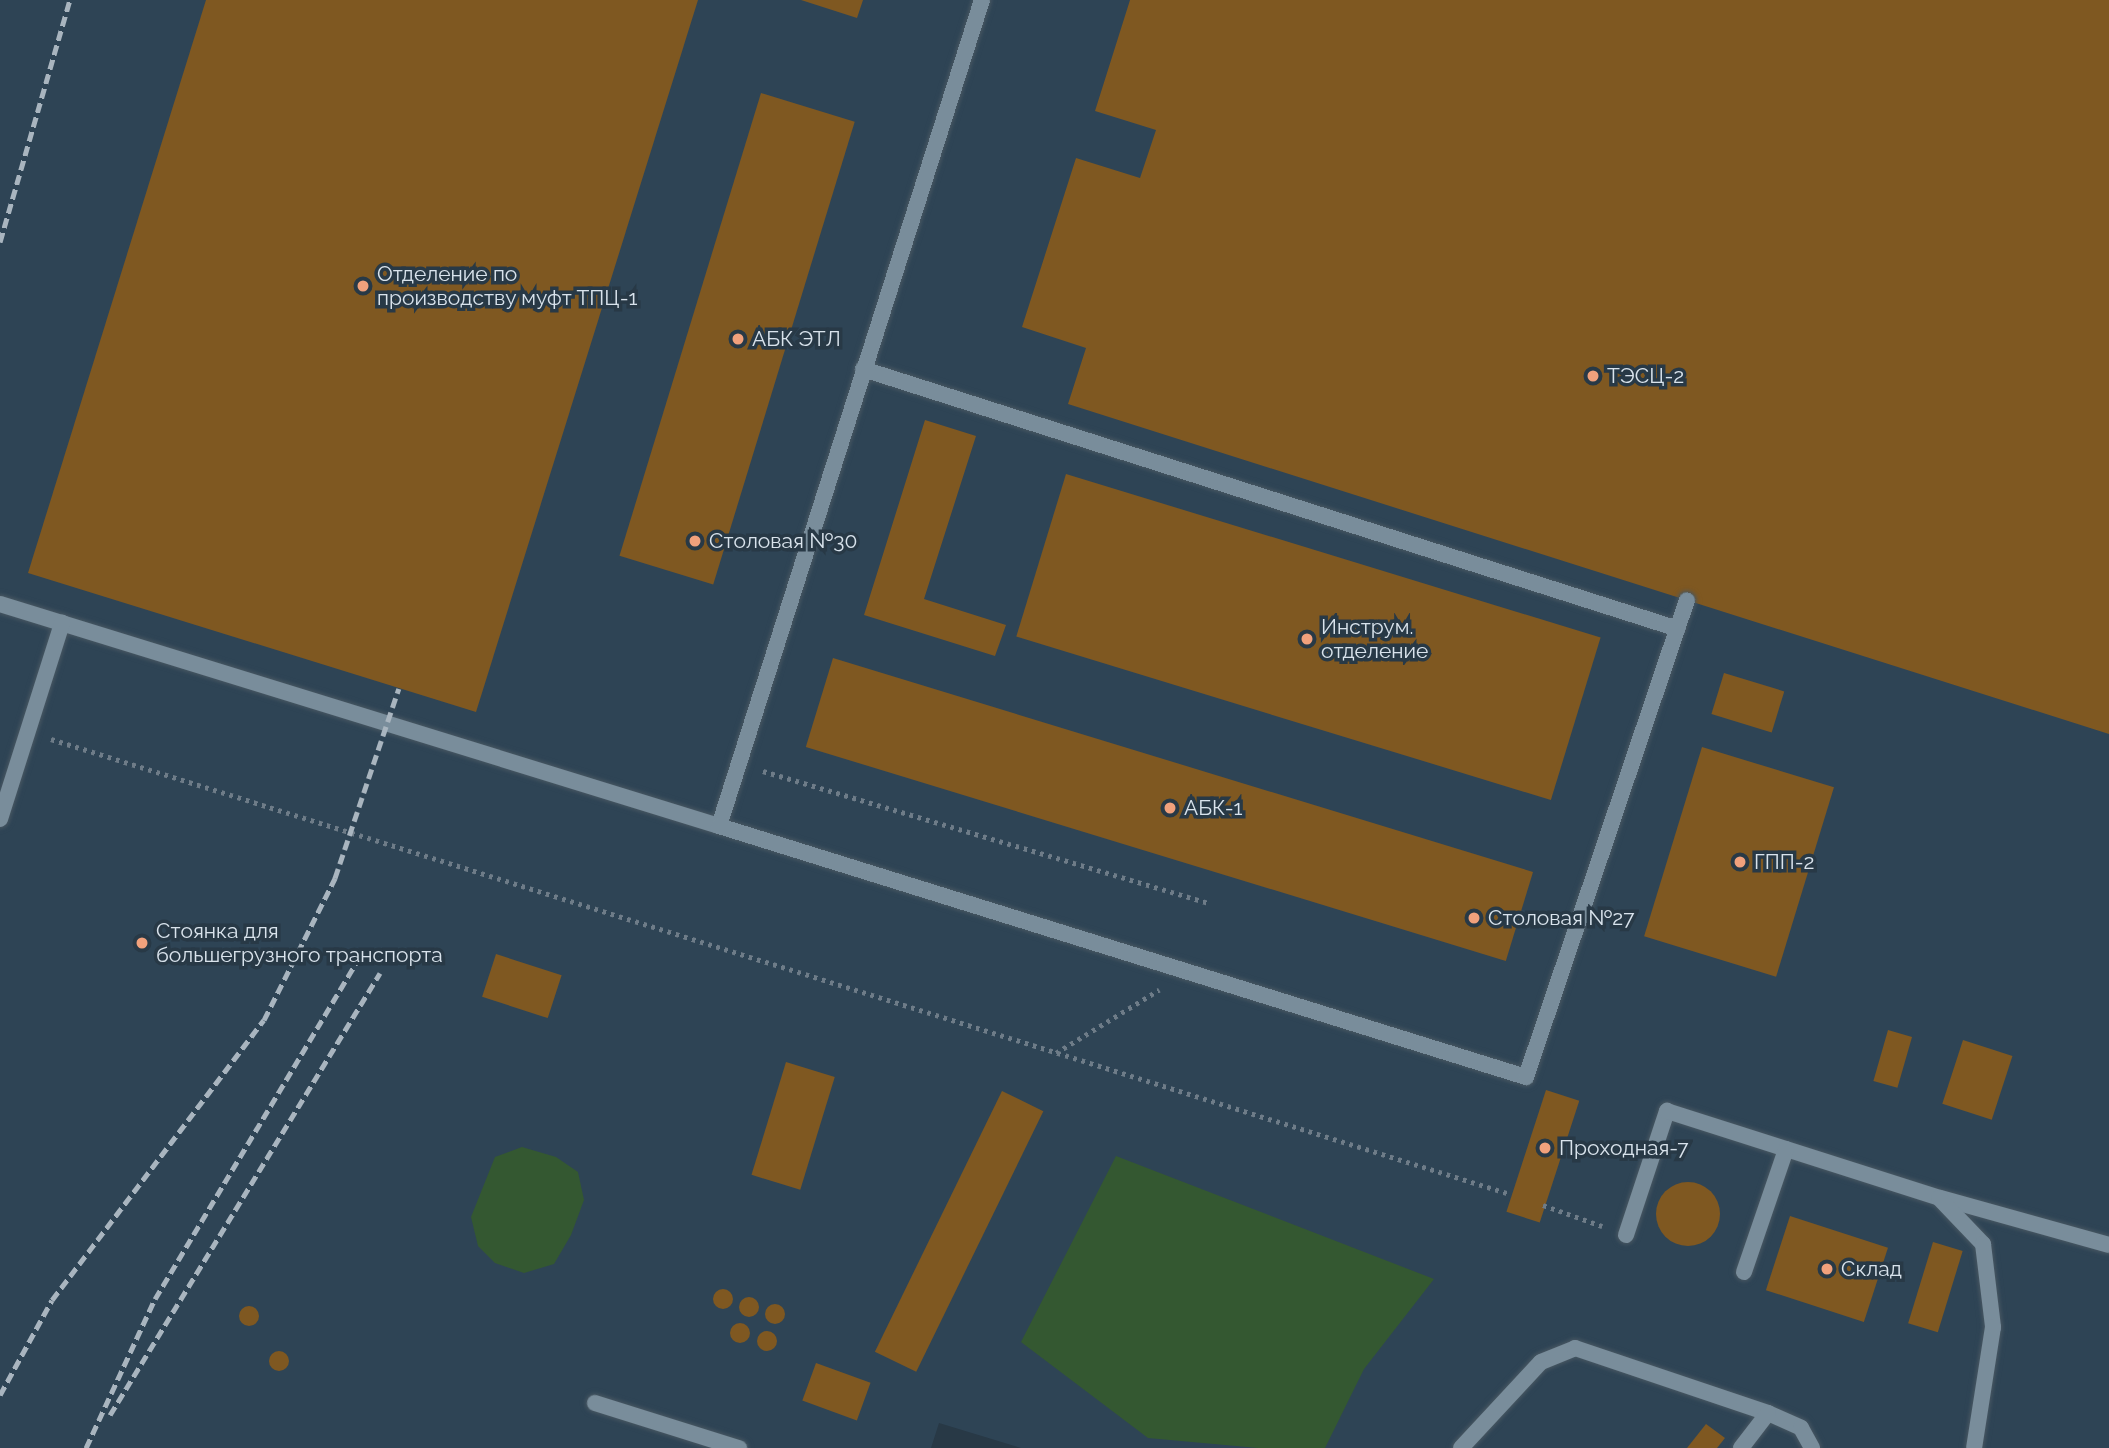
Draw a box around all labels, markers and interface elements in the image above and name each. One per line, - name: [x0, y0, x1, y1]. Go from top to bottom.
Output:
- place label: Отделение по производству муфт ТПЦ-1: [377, 261, 639, 311]
- marker: Отделение по производству муфт ТПЦ-1: [355, 278, 371, 294]
- place label: АБК ЭТЛ: [752, 326, 841, 352]
- marker: АБК ЭТЛ: [730, 331, 746, 347]
- place label: ТЭСЦ-2: [1607, 363, 1684, 389]
- marker: ТЭСЦ-2: [1585, 368, 1601, 384]
- place label: Столовая №30: [709, 528, 857, 554]
- marker: Столовая №30: [687, 533, 703, 549]
- place label: Инструм. отделение: [1321, 614, 1428, 664]
- marker: Инструм. отделение: [1299, 631, 1315, 647]
- place label: АБК-1: [1184, 795, 1243, 821]
- marker: АБК-1: [1162, 800, 1178, 816]
- place label: ГПП-2: [1754, 849, 1815, 875]
- marker: ГПП-2: [1732, 854, 1748, 870]
- place label: Столовая №27: [1488, 905, 1634, 931]
- marker: Столовая №27: [1466, 910, 1482, 926]
- place label: Стоянка для большегрузного транспорта: [156, 918, 443, 968]
- marker: Стоянка для большегрузного транспорта: [134, 935, 150, 951]
- place label: Проходная-7: [1559, 1135, 1689, 1161]
- marker: Проходная-7: [1537, 1140, 1553, 1156]
- place label: Склад: [1841, 1256, 1902, 1282]
- marker: Склад: [1819, 1261, 1835, 1277]

